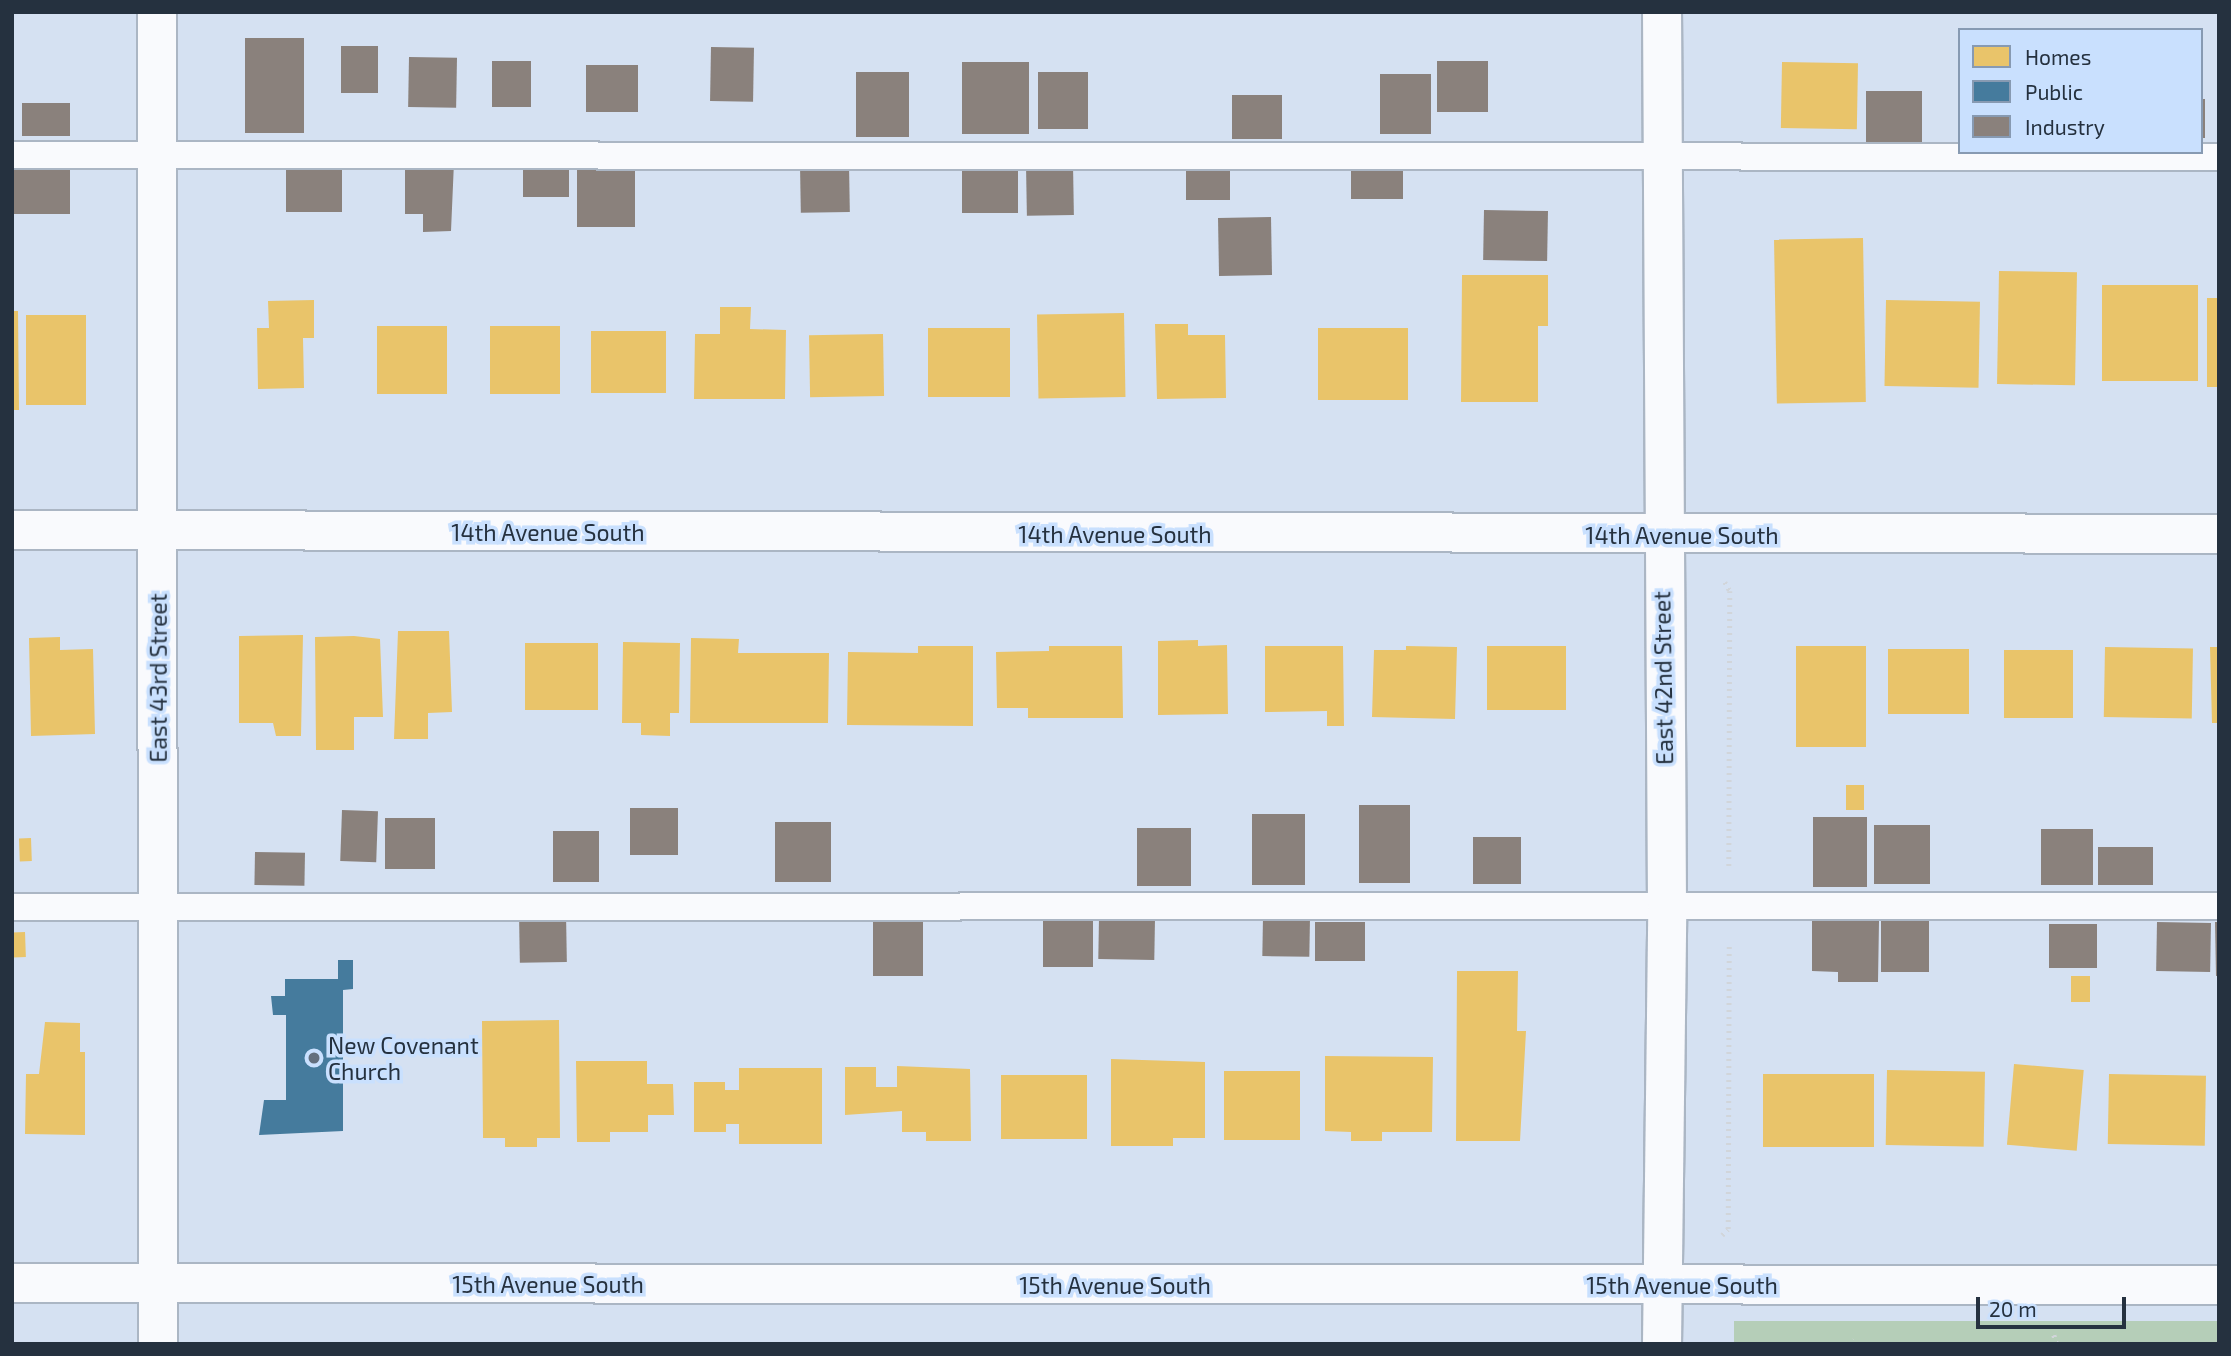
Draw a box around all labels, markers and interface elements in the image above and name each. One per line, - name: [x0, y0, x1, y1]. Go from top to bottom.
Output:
- legend: [1958, 28, 2203, 154]
- text: Homes: [2025, 44, 2091, 69]
- text: Public: [2025, 79, 2083, 104]
- text: Industry: [2025, 114, 2105, 139]
- street label: 14th Avenue South: [451, 518, 645, 546]
- street label: 14th Avenue South: [1018, 520, 1212, 548]
- street label: 14th Avenue South: [1585, 521, 1779, 549]
- street label: East 42nd Street: [1648, 591, 1678, 765]
- street label: East 43rd Street: [144, 593, 172, 763]
- place label: New Covenant Church: [328, 1031, 479, 1085]
- marker: New Covenant Church: [306, 1050, 322, 1066]
- street label: 15th Avenue South: [452, 1270, 644, 1298]
- street label: 15th Avenue South: [1019, 1271, 1211, 1299]
- street label: 15th Avenue South: [1586, 1271, 1778, 1299]
- scale bar: [1979, 1282, 2130, 1326]
- text: 20 m: [1989, 1296, 2037, 1321]

